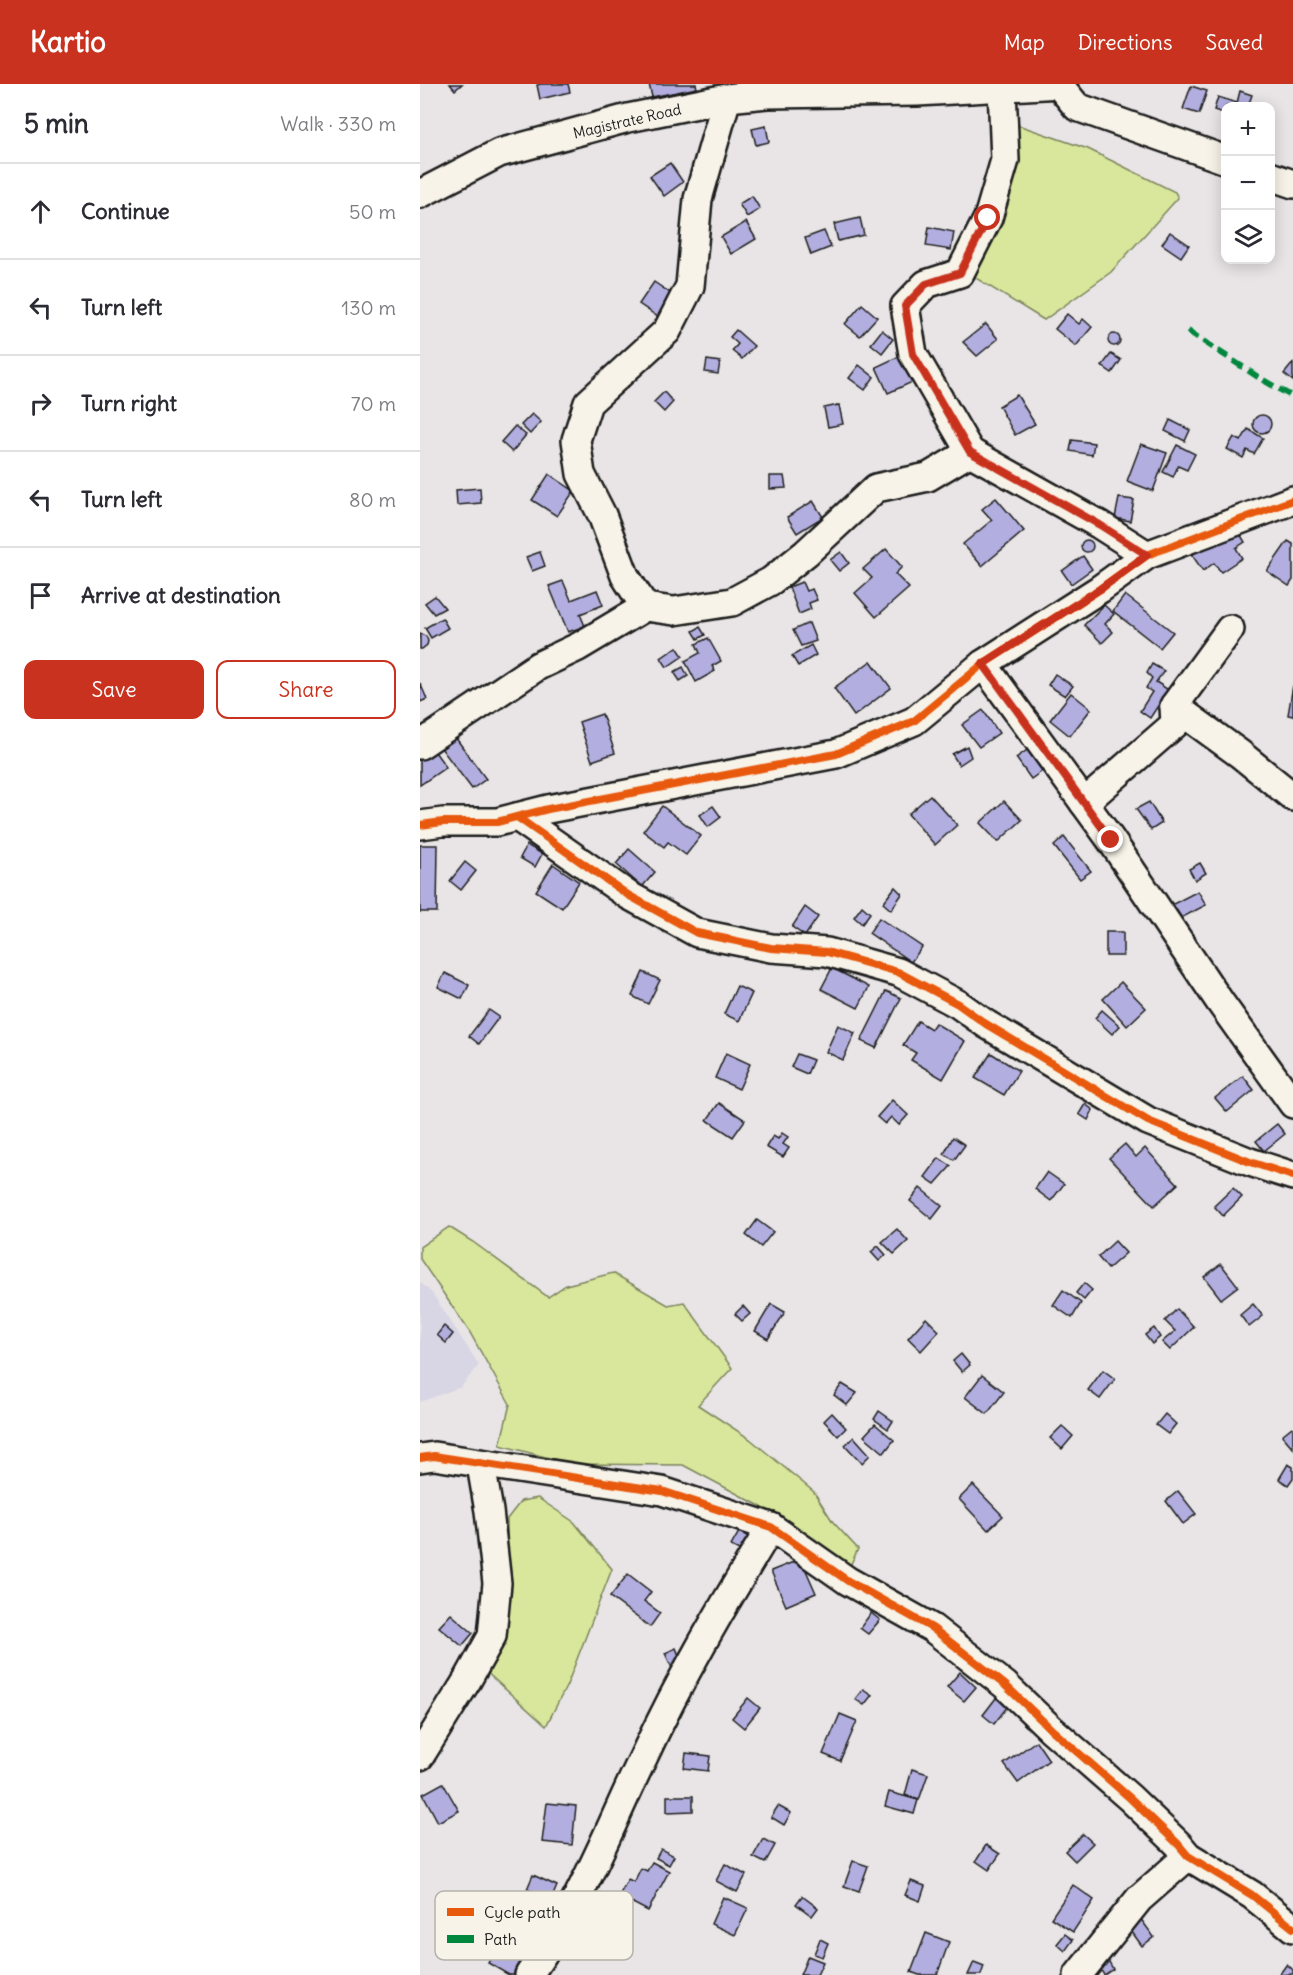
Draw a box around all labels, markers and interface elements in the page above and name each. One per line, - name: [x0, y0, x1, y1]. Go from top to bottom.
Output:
- text: Kartio: [30, 24, 106, 60]
- text: Map: [1004, 29, 1045, 56]
- text: Directions: [1078, 29, 1172, 56]
- text: Saved: [1205, 29, 1263, 56]
- street label: Magistrate Road: [571, 99, 683, 143]
- map controls: [1221, 102, 1275, 264]
- button: +: [1221, 102, 1275, 156]
- text: 5 min: [24, 107, 89, 140]
- text: Walk · 330 m: [280, 111, 396, 136]
- button: −: [1221, 156, 1275, 210]
- icon: ahead: [24, 195, 57, 228]
- text: Continue: [81, 197, 170, 225]
- text: 50 m: [349, 199, 396, 224]
- route start: [974, 204, 1000, 230]
- button: layers: [1221, 210, 1275, 264]
- icon: left: [24, 291, 57, 324]
- text: Turn left: [81, 293, 162, 321]
- text: 130 m: [341, 295, 396, 320]
- icon: right: [24, 387, 57, 420]
- text: Turn right: [81, 389, 177, 417]
- text: 70 m: [351, 391, 396, 416]
- icon: left: [24, 483, 57, 516]
- text: Turn left: [81, 485, 162, 513]
- text: 80 m: [349, 487, 396, 512]
- icon: arrive: [24, 579, 57, 612]
- text: Arrive at destination: [81, 581, 281, 609]
- button: Save: [24, 660, 204, 719]
- button: Share: [216, 660, 396, 719]
- route end: [1097, 826, 1123, 852]
- legend: [435, 1891, 633, 1960]
- text: Cycle path: [484, 1902, 560, 1922]
- text: Path: [484, 1929, 517, 1949]

